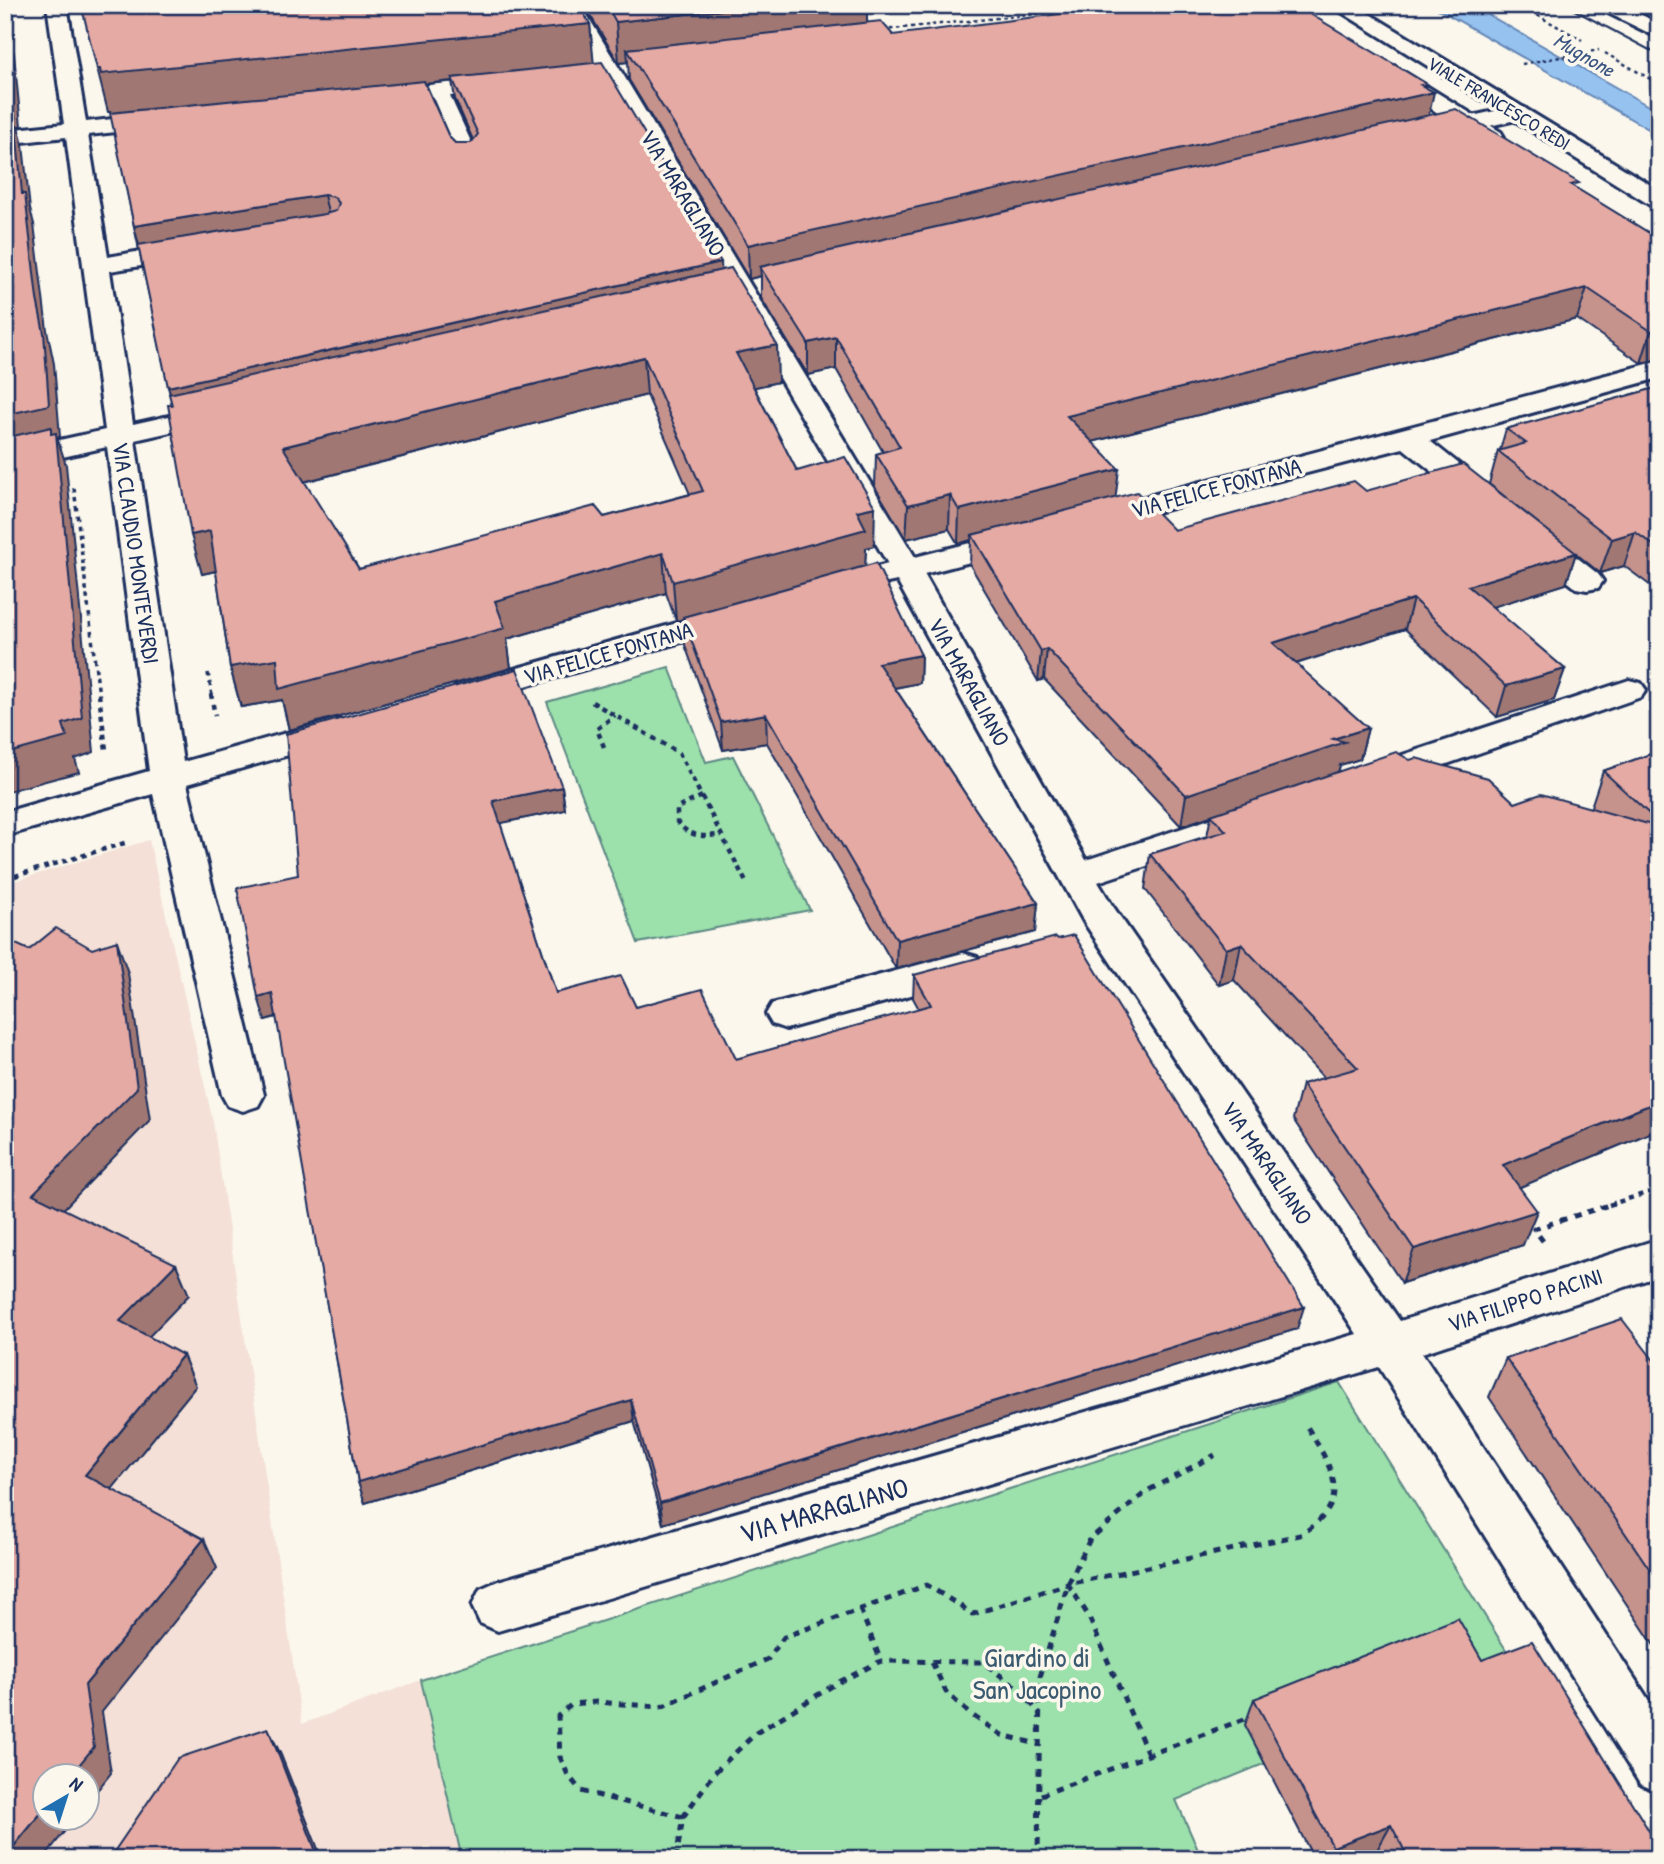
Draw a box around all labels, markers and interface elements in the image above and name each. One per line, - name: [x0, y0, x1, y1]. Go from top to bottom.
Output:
- water label: Mugnone: [1548, 25, 1622, 84]
- street label: VIALE FRANCESCO REDI: [1423, 50, 1575, 156]
- street label: VIA MARAGLIANO: [633, 124, 733, 262]
- street label: VIA CLAUDIO MONTEVERDI: [106, 440, 167, 666]
- street label: VIA FELICE FONTANA: [1127, 450, 1304, 525]
- street label: VIA MARAGLIANO: [921, 612, 1018, 752]
- street label: VIA FELICE FONTANA: [520, 614, 696, 692]
- street label: VIA MARAGLIANO: [1215, 1095, 1320, 1231]
- street label: VIA FILIPPO PACINI: [1444, 1260, 1606, 1339]
- street label: VIA MARAGLIANO: [735, 1468, 913, 1552]
- park label: Giardino di San Jacopino: [973, 1638, 1101, 1708]
- north arrow: [32, 1762, 102, 1832]
- text: N: [65, 1771, 89, 1797]

